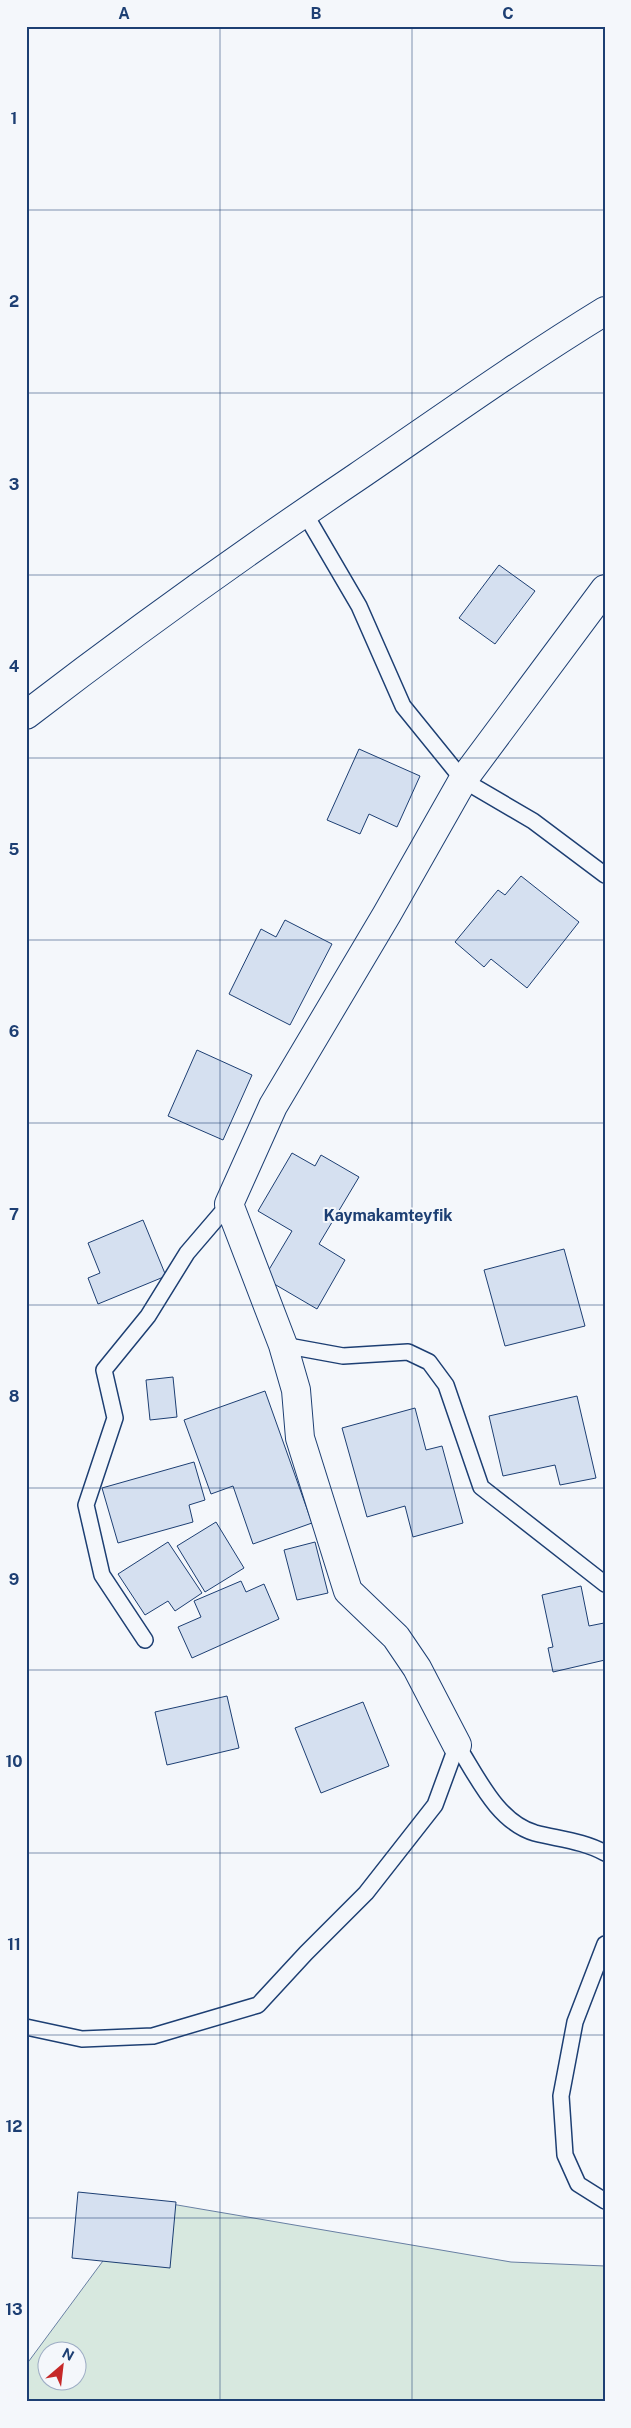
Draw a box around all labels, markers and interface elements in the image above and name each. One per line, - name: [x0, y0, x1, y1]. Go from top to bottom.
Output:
- text: A: [118, 4, 130, 23]
- text: B: [311, 4, 322, 23]
- text: C: [502, 4, 514, 23]
- text: 1: [11, 109, 17, 128]
- text: 2: [9, 292, 19, 311]
- text: 3: [9, 475, 19, 494]
- text: 4: [9, 657, 20, 676]
- text: 5: [9, 840, 20, 859]
- text: 6: [9, 1022, 19, 1041]
- text: 7: [9, 1205, 19, 1224]
- district label: Kaymakamteyfik: [323, 1206, 453, 1225]
- text: 8: [9, 1387, 20, 1406]
- text: 9: [9, 1570, 19, 1589]
- text: 10: [5, 1752, 23, 1771]
- text: 11: [7, 1935, 21, 1954]
- text: 12: [5, 2117, 23, 2136]
- text: 13: [5, 2300, 23, 2319]
- north arrow: [38, 2340, 88, 2390]
- text: N: [60, 2345, 77, 2364]

